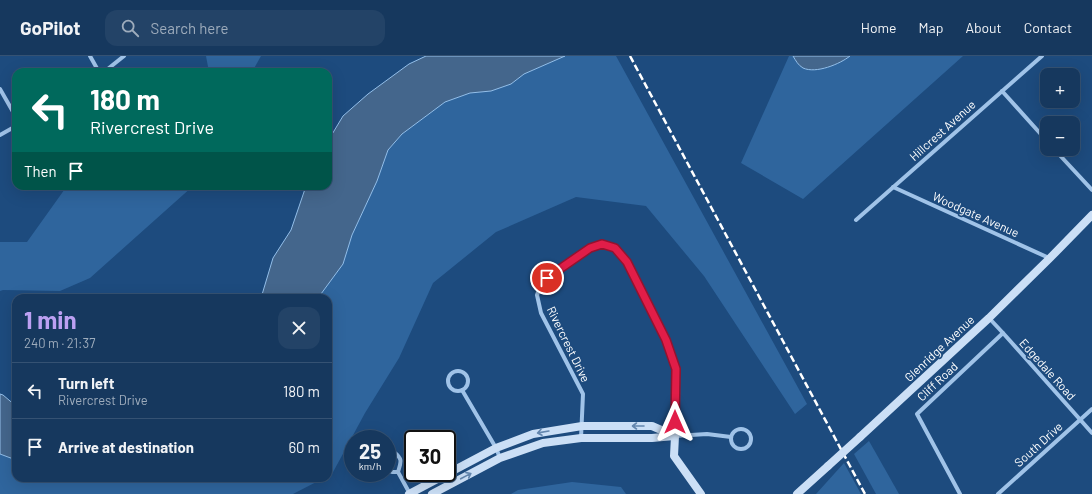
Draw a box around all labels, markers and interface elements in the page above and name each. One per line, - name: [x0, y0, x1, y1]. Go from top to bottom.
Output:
- search box: [105, 10, 385, 46]
- text: GoPilot: [20, 16, 81, 39]
- icon: search: [119, 17, 141, 39]
- text: Search here: [151, 19, 229, 37]
- text: Home: [861, 19, 897, 36]
- text: Map: [919, 19, 943, 36]
- text: About: [965, 19, 1002, 36]
- text: Contact: [1024, 19, 1072, 36]
- map controls: [1040, 68, 1080, 156]
- button: +: [1040, 68, 1080, 108]
- text: 180 m: [90, 82, 160, 116]
- icon: left: [24, 84, 76, 136]
- street label: Hillcrest Avenue: [906, 97, 978, 163]
- text: Rivercrest Drive: [90, 116, 214, 138]
- button: −: [1040, 116, 1080, 156]
- icon: arrive: [65, 160, 87, 182]
- text: Then: [24, 162, 57, 180]
- street label: Woodgate Avenue: [931, 189, 1021, 239]
- pin: [530, 261, 564, 295]
- icon: arrive: [536, 267, 558, 289]
- street label: Rivercrest Drive: [545, 304, 593, 384]
- text: 1 min: [24, 305, 77, 334]
- button: close: [278, 307, 320, 349]
- street label: Glenridge Avenue: [901, 312, 977, 384]
- text: 240 m · 21:37: [24, 335, 95, 351]
- street label: Edgedale Road: [1017, 336, 1079, 402]
- street label: Cliff Road: [914, 359, 960, 403]
- text: Turn left: [58, 374, 114, 392]
- icon: left: [24, 380, 46, 402]
- text: 180 m: [283, 382, 320, 400]
- text: Rivercrest Drive: [58, 392, 148, 408]
- position arrow: [654, 401, 696, 443]
- street label: South Drive: [1011, 419, 1065, 469]
- one-way arrow: [632, 422, 645, 430]
- one-way arrow: [537, 429, 550, 437]
- speed limit sign: 30: [404, 430, 456, 482]
- icon: arrive: [24, 436, 46, 458]
- text: Arrive at destination: [58, 438, 194, 456]
- text: 60 m: [288, 438, 320, 456]
- text: 25: [359, 439, 381, 463]
- text: km/h: [359, 460, 381, 472]
- one-way arrow: [460, 472, 472, 479]

